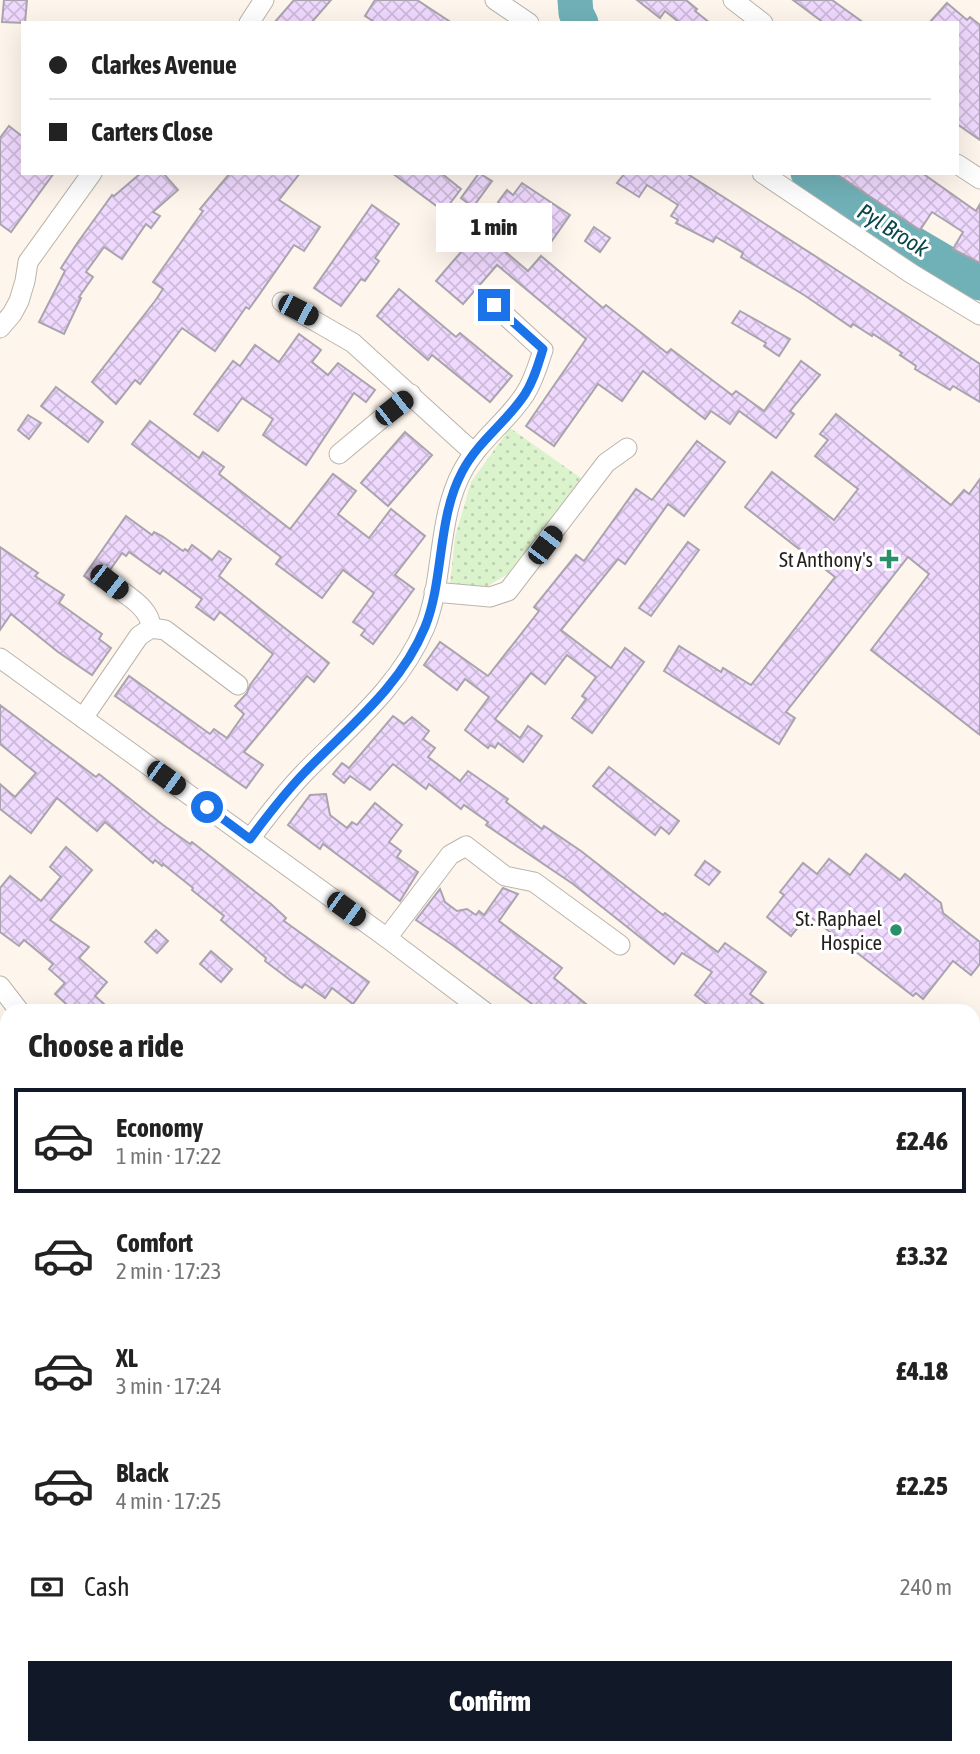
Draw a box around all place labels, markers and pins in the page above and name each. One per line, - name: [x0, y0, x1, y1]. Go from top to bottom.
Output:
- place label: St Anthony's: [779, 547, 873, 571]
- marker: St Anthony's: [879, 549, 899, 569]
- place label: St. Raphael Hospice: [795, 906, 882, 954]
- marker: St. Raphael Hospice: [888, 922, 904, 938]

